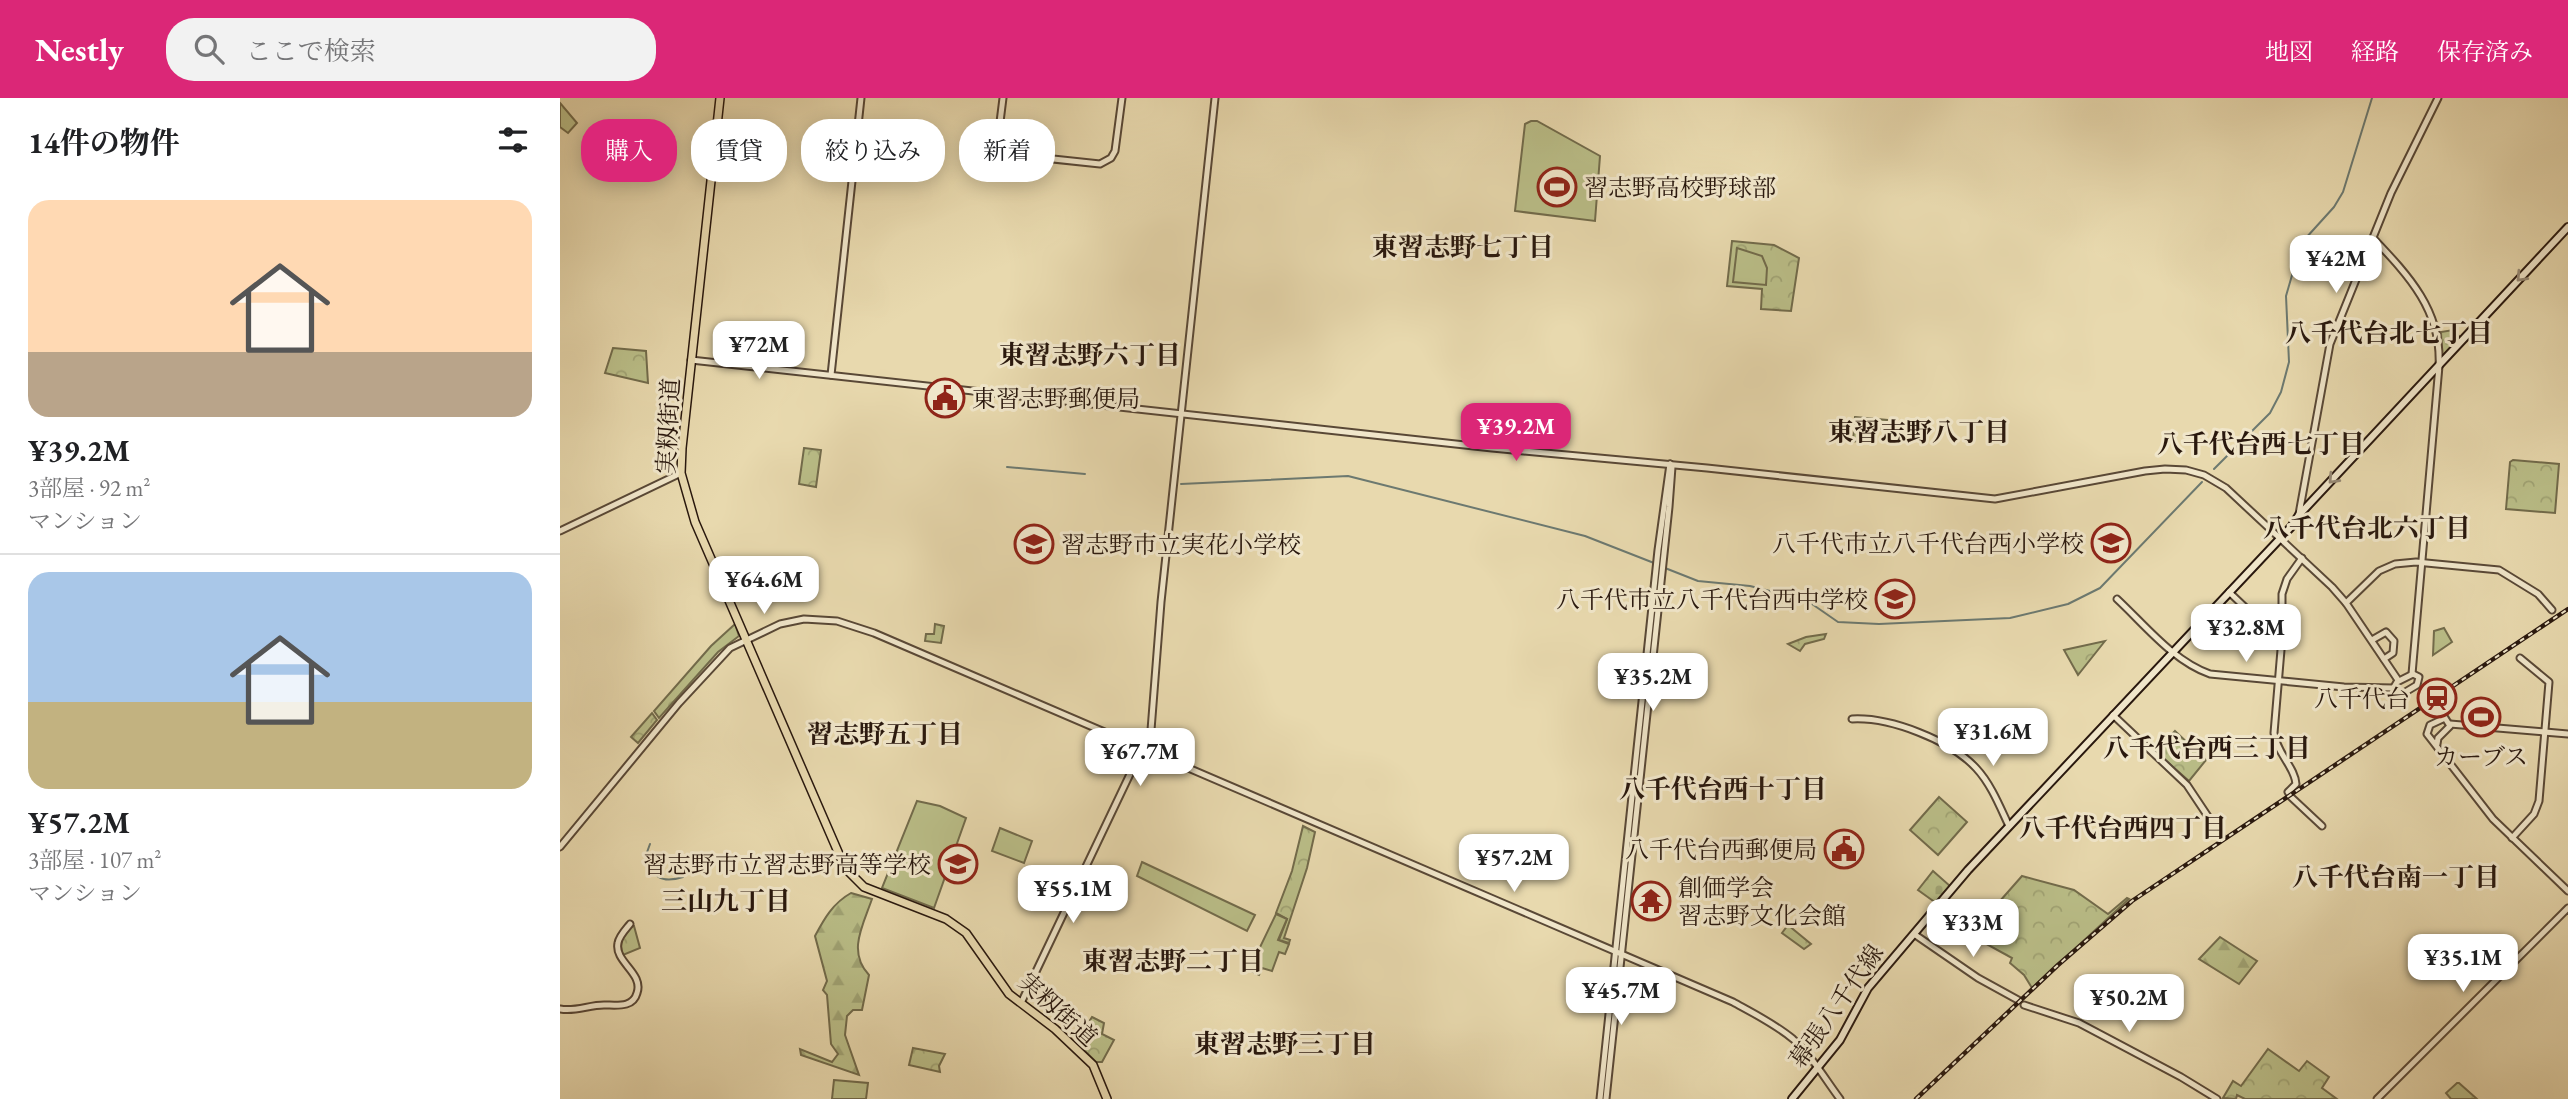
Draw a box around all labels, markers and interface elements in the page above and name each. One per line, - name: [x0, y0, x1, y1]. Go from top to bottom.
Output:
- search box: [166, 18, 656, 81]
- text: Nestly: [35, 28, 124, 71]
- icon: search: [190, 30, 228, 68]
- text: ここで検索: [246, 34, 376, 68]
- text: 地図: [2265, 36, 2313, 67]
- text: 経路: [2351, 36, 2399, 67]
- text: 保存済み: [2437, 36, 2533, 67]
- chip: 購入: [581, 119, 677, 182]
- chip: 賃貸: [691, 119, 787, 182]
- chip: 絞り込み: [801, 119, 945, 182]
- chip: 新着: [959, 119, 1055, 182]
- icon: filters: [494, 121, 532, 159]
- text: 14件の物件: [28, 123, 180, 162]
- sports icon: 習志野高校野球部: [1536, 166, 1578, 208]
- place label: 習志野高校野球部: [1584, 172, 1776, 203]
- district label: 東習志野七丁目: [1372, 230, 1554, 264]
- pin: ¥42M: [2295, 236, 2377, 295]
- text: ¥42M: [2306, 243, 2366, 273]
- icon: home: [217, 245, 343, 371]
- one-way arrow: [2517, 269, 2530, 282]
- district label: 八千代台北七丁目: [2285, 316, 2493, 350]
- pin: ¥72M: [718, 322, 800, 381]
- text: ¥72M: [729, 329, 789, 359]
- district label: 東習志野六丁目: [999, 338, 1181, 372]
- street label: 実籾街道: [650, 377, 686, 475]
- public building icon: 東習志野郵便局: [924, 377, 966, 419]
- place label: 東習志野郵便局: [972, 383, 1140, 414]
- pin: ¥39.2M: [1459, 404, 1573, 463]
- text: ¥39.2M: [1477, 411, 1555, 441]
- district label: 東習志野八丁目: [1828, 415, 2010, 449]
- district label: 八千代台西七丁目: [2157, 427, 2365, 461]
- text: ¥39.2M: [28, 431, 130, 470]
- one-way arrow: [2329, 471, 2341, 484]
- text: 3部屋 · 92 m²: [28, 473, 150, 503]
- text: マンション: [28, 506, 142, 536]
- district label: 八千代台北六丁目: [2263, 511, 2471, 545]
- school or university icon: 八千代市立八千代台西小学校: [2090, 522, 2132, 564]
- school or university icon: 習志野市立実花小学校: [1013, 523, 1055, 565]
- place label: 八千代市立八千代台西小学校: [1772, 528, 2084, 559]
- place label: 習志野市立実花小学校: [1061, 529, 1301, 560]
- pin: ¥64.6M: [707, 556, 821, 616]
- text: ¥64.6M: [725, 564, 803, 594]
- school or university icon: 八千代市立八千代台西中学校: [1874, 578, 1916, 620]
- place label: 八千代市立八千代台西中学校: [1556, 584, 1868, 615]
- pin: ¥32.8M: [2189, 604, 2303, 664]
- text: ¥32.8M: [2207, 612, 2285, 642]
- icon: home: [217, 617, 343, 743]
- pin: ¥35.2M: [1596, 654, 1710, 713]
- text: ¥35.2M: [1614, 661, 1692, 691]
- station icon: 八千代台: [2416, 677, 2458, 719]
- place label: 八千代台: [2314, 683, 2410, 714]
- sports icon: カーブス: [2460, 696, 2502, 738]
- pin: ¥31.6M: [1936, 708, 2050, 768]
- text: ¥31.6M: [1954, 716, 2032, 746]
- district label: 習志野五丁目: [807, 717, 963, 751]
- pin: ¥67.7M: [1083, 728, 1197, 788]
- district label: 八千代台西三丁目: [2103, 731, 2311, 765]
- text: ¥67.7M: [1101, 736, 1179, 766]
- place label: カーブス: [2434, 741, 2528, 772]
- district label: 八千代台西十丁目: [1619, 772, 1827, 806]
- text: ¥57.2M: [28, 803, 130, 842]
- district label: 八千代台西四丁目: [2019, 811, 2227, 845]
- public building icon: 八千代台西郵便局: [1823, 828, 1865, 870]
- pin: ¥57.2M: [1457, 834, 1571, 894]
- place label: 八千代台西郵便局: [1625, 834, 1817, 865]
- text: ¥57.2M: [1475, 842, 1553, 872]
- school or university icon: 習志野市立習志野高等学校: [937, 843, 979, 885]
- text: 3部屋 · 107 m²: [28, 845, 161, 875]
- place label: 習志野市立習志野高等学校: [643, 849, 931, 880]
- district label: 八千代台南一丁目: [2292, 860, 2500, 894]
- pin: ¥55.1M: [1016, 866, 1130, 925]
- place label: 創価学会 習志野文化会館: [1678, 872, 1846, 931]
- text: ¥55.1M: [1034, 873, 1112, 903]
- text: マンション: [28, 878, 142, 908]
- temple icon: 創価学会 習志野文化会館: [1630, 880, 1672, 922]
- district label: 三山九丁目: [661, 884, 791, 918]
- pin: ¥33M: [1932, 900, 2014, 959]
- text: ¥33M: [1943, 907, 2003, 937]
- pin: ¥35.1M: [2406, 934, 2520, 994]
- street label: 幕張八千代線: [1782, 938, 1890, 1074]
- text: ¥35.1M: [2424, 942, 2502, 972]
- district label: 東習志野二丁目: [1082, 944, 1264, 978]
- street label: 実籾街道: [1012, 965, 1104, 1053]
- pin: ¥45.7M: [1564, 968, 1678, 1027]
- pin: ¥50.2M: [2072, 974, 2186, 1034]
- text: ¥45.7M: [1582, 975, 1660, 1005]
- text: ¥50.2M: [2090, 982, 2168, 1012]
- district label: 東習志野三丁目: [1194, 1027, 1376, 1061]

